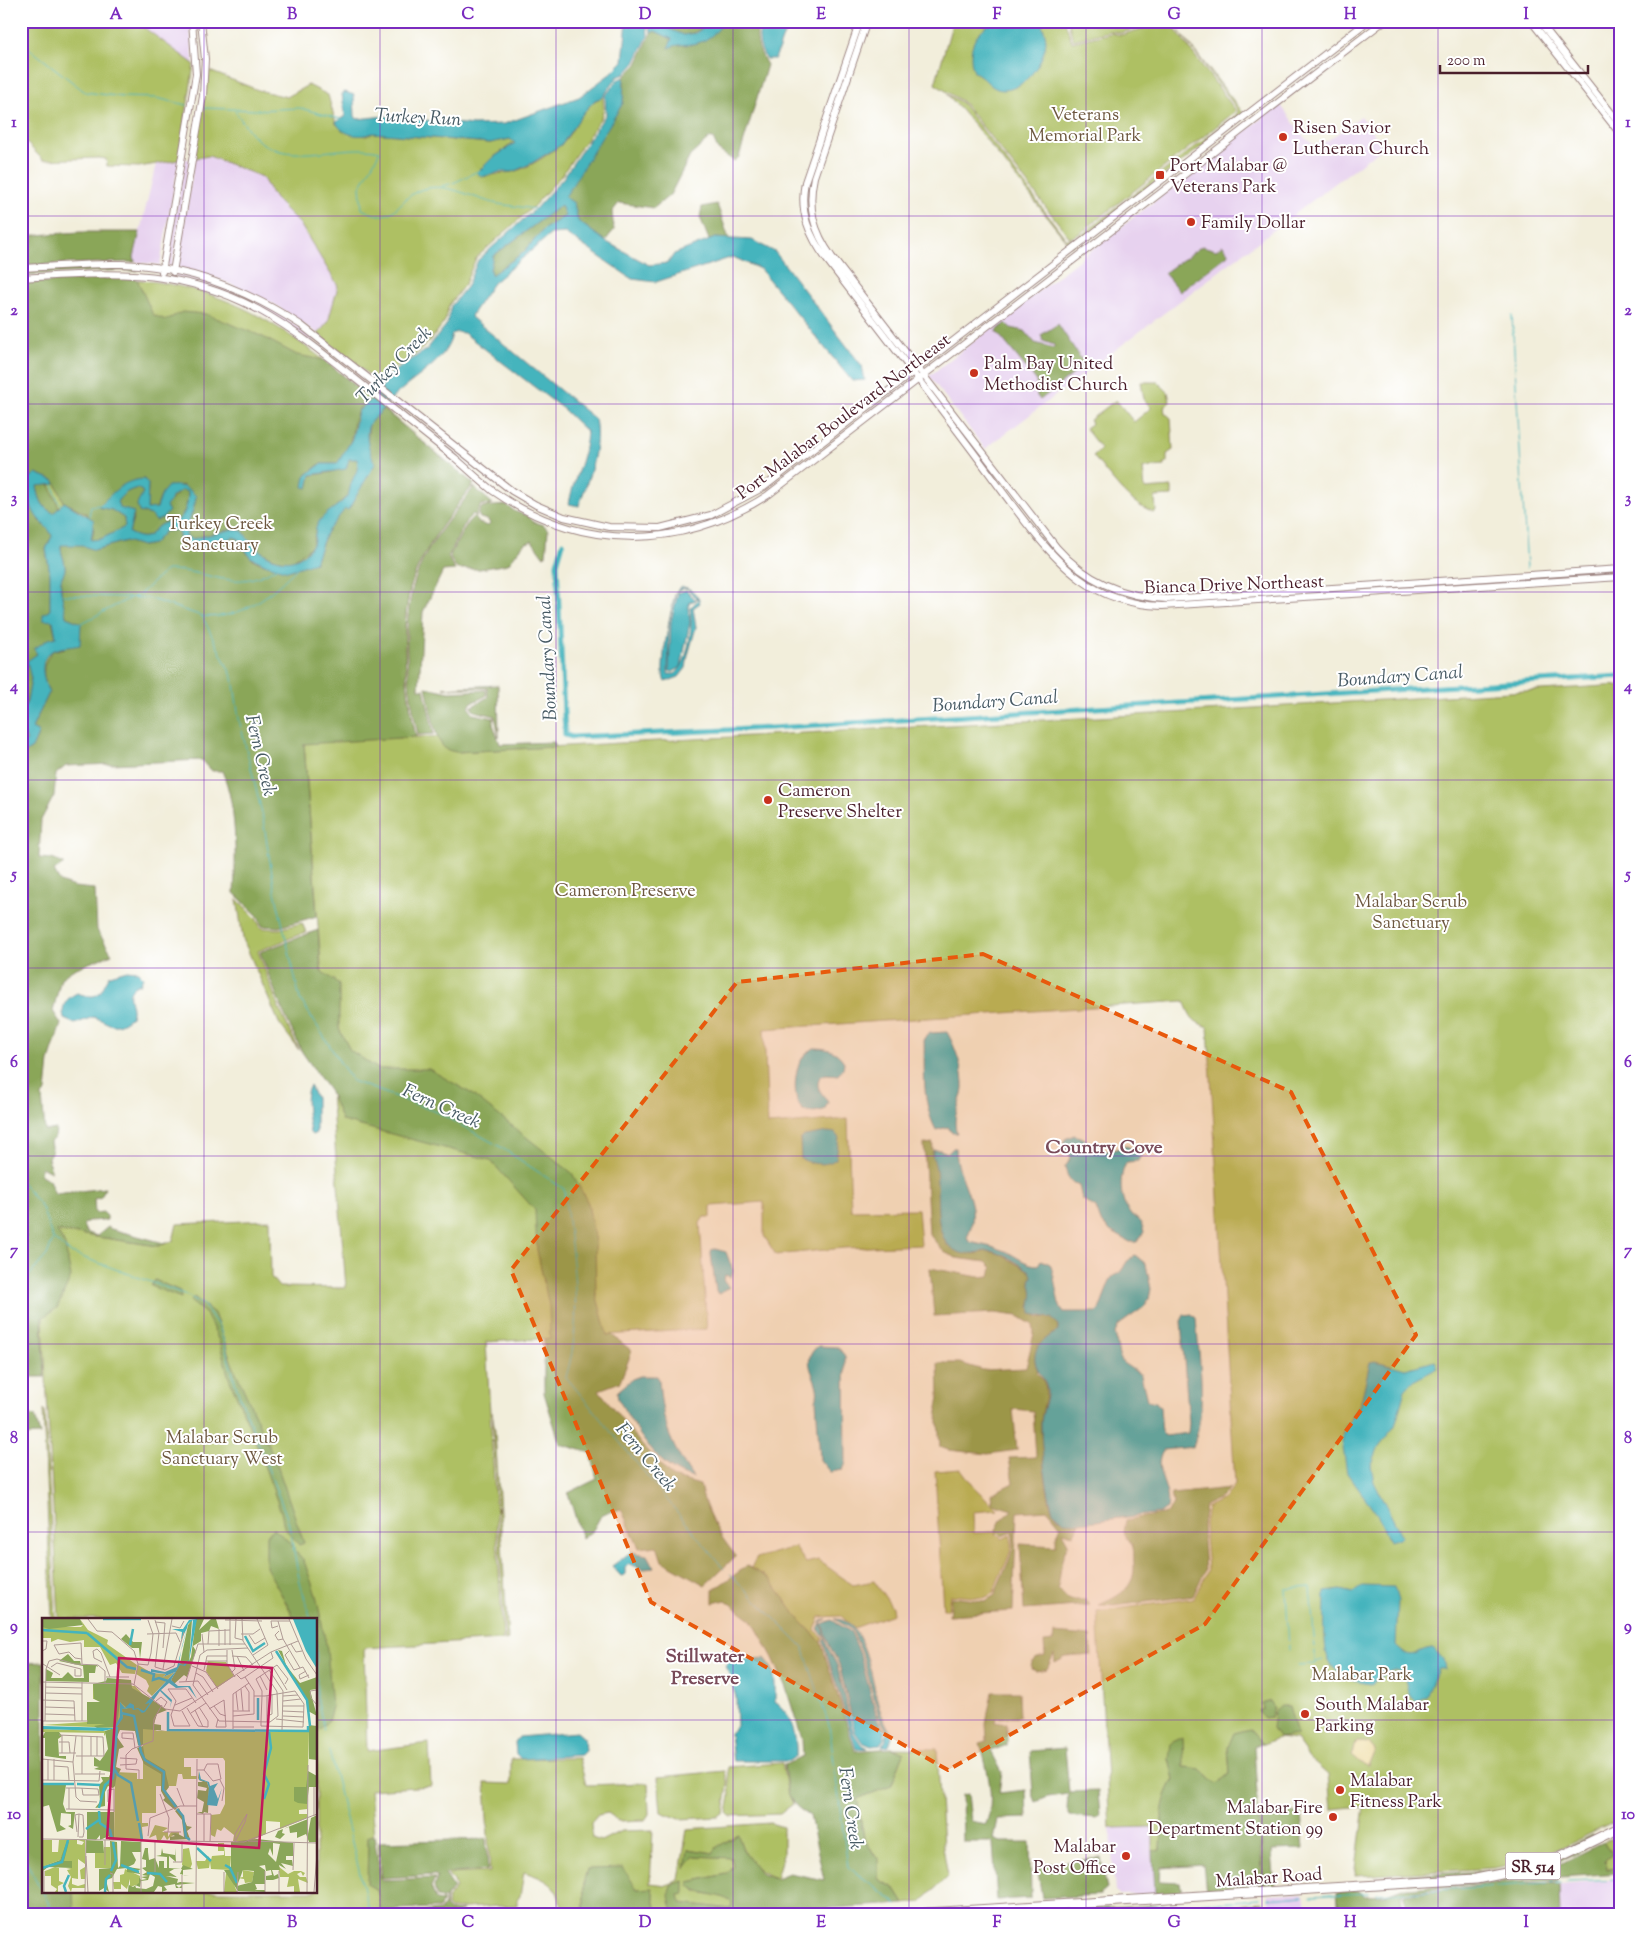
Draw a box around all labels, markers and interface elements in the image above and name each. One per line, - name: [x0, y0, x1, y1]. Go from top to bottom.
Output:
- text: A: [110, 4, 123, 27]
- text: B: [287, 4, 297, 27]
- text: C: [462, 4, 475, 27]
- text: D: [639, 4, 652, 27]
- text: E: [816, 4, 826, 27]
- text: F: [993, 4, 1002, 27]
- text: G: [1167, 4, 1181, 27]
- text: H: [1344, 4, 1357, 27]
- text: I: [1523, 4, 1529, 27]
- scale bar: [1440, 42, 1587, 74]
- text: 200 m: [1447, 51, 1486, 72]
- water label: Turkey Run: [374, 103, 462, 134]
- park label: Veterans Memorial Park: [1029, 103, 1142, 150]
- text: 1: [11, 112, 17, 135]
- text: 1: [1625, 112, 1631, 135]
- place label: Risen Savior Lutheran Church: [1293, 116, 1430, 163]
- marker: Risen Savior Lutheran Church: [1277, 131, 1289, 143]
- place label: Port Malabar @ Veterans Park: [1170, 154, 1287, 201]
- marker: Port Malabar @ Veterans Park: [1154, 169, 1166, 181]
- place label: Family Dollar: [1201, 211, 1306, 237]
- marker: Family Dollar: [1185, 216, 1197, 228]
- text: 2: [10, 300, 18, 323]
- text: 2: [1624, 300, 1632, 323]
- water label: Turkey Creek: [351, 320, 439, 411]
- street label: Port Malabar Boulevard Northeast: [732, 328, 957, 507]
- place label: Palm Bay United Methodist Church: [984, 352, 1128, 399]
- marker: Palm Bay United Methodist Church: [968, 367, 980, 379]
- text: 3: [11, 488, 18, 511]
- text: 3: [1625, 488, 1632, 511]
- park label: Turkey Creek Sanctuary: [167, 512, 273, 559]
- street label: Bianca Drive Northeast: [1144, 570, 1324, 602]
- water label: Boundary Canal: [532, 594, 565, 722]
- water label: Boundary Canal: [1336, 660, 1464, 695]
- text: 4: [9, 676, 18, 699]
- text: 4: [1623, 676, 1632, 699]
- water label: Boundary Canal: [931, 685, 1059, 720]
- water label: Fern Creek: [237, 712, 282, 799]
- place label: Cameron Preserve Shelter: [778, 779, 902, 826]
- marker: Cameron Preserve Shelter: [762, 794, 774, 806]
- text: 5: [9, 864, 17, 887]
- text: 5: [1623, 864, 1631, 887]
- park label: Cameron Preserve: [554, 879, 696, 905]
- park label: Malabar Scrub Sanctuary: [1355, 890, 1467, 937]
- text: 6: [10, 1052, 18, 1075]
- text: 6: [1624, 1052, 1632, 1075]
- water label: Fern Creek: [398, 1078, 485, 1137]
- district label: Country Cove: [1045, 1135, 1163, 1162]
- text: 7: [10, 1240, 19, 1263]
- text: 7: [1624, 1240, 1633, 1263]
- water label: Fern Creek: [608, 1417, 682, 1498]
- park label: Malabar Scrub Sanctuary West: [161, 1426, 283, 1473]
- text: 8: [10, 1428, 18, 1451]
- text: 8: [1624, 1428, 1632, 1451]
- text: 9: [10, 1616, 18, 1639]
- text: 9: [1624, 1616, 1632, 1639]
- inset map: [42, 1618, 318, 1892]
- district label: Stillwater Preserve: [666, 1644, 745, 1693]
- park label: Malabar Park: [1312, 1663, 1413, 1689]
- place label: South Malabar Parking: [1315, 1693, 1429, 1740]
- marker: South Malabar Parking: [1299, 1708, 1311, 1720]
- water label: Fern Creek: [830, 1765, 869, 1852]
- place label: Malabar Fitness Park: [1350, 1769, 1442, 1816]
- marker: Malabar Fitness Park: [1334, 1784, 1346, 1796]
- place label: Malabar Fire Department Station 99: [1148, 1796, 1323, 1843]
- text: 10: [7, 1804, 21, 1827]
- text: 10: [1621, 1804, 1635, 1827]
- marker: Malabar Fire Department Station 99: [1327, 1811, 1339, 1823]
- place label: Malabar Post Office: [1033, 1835, 1116, 1882]
- marker: Malabar Post Office: [1120, 1850, 1132, 1862]
- road number: SR 514: [1506, 1852, 1560, 1880]
- street label: Malabar Road: [1215, 1862, 1323, 1896]
- text: A: [110, 1912, 123, 1935]
- text: B: [287, 1912, 297, 1935]
- text: C: [462, 1912, 475, 1935]
- text: D: [639, 1912, 652, 1935]
- text: E: [816, 1912, 826, 1935]
- text: F: [993, 1912, 1002, 1935]
- text: G: [1167, 1912, 1181, 1935]
- text: H: [1344, 1912, 1357, 1935]
- text: I: [1523, 1912, 1529, 1935]

